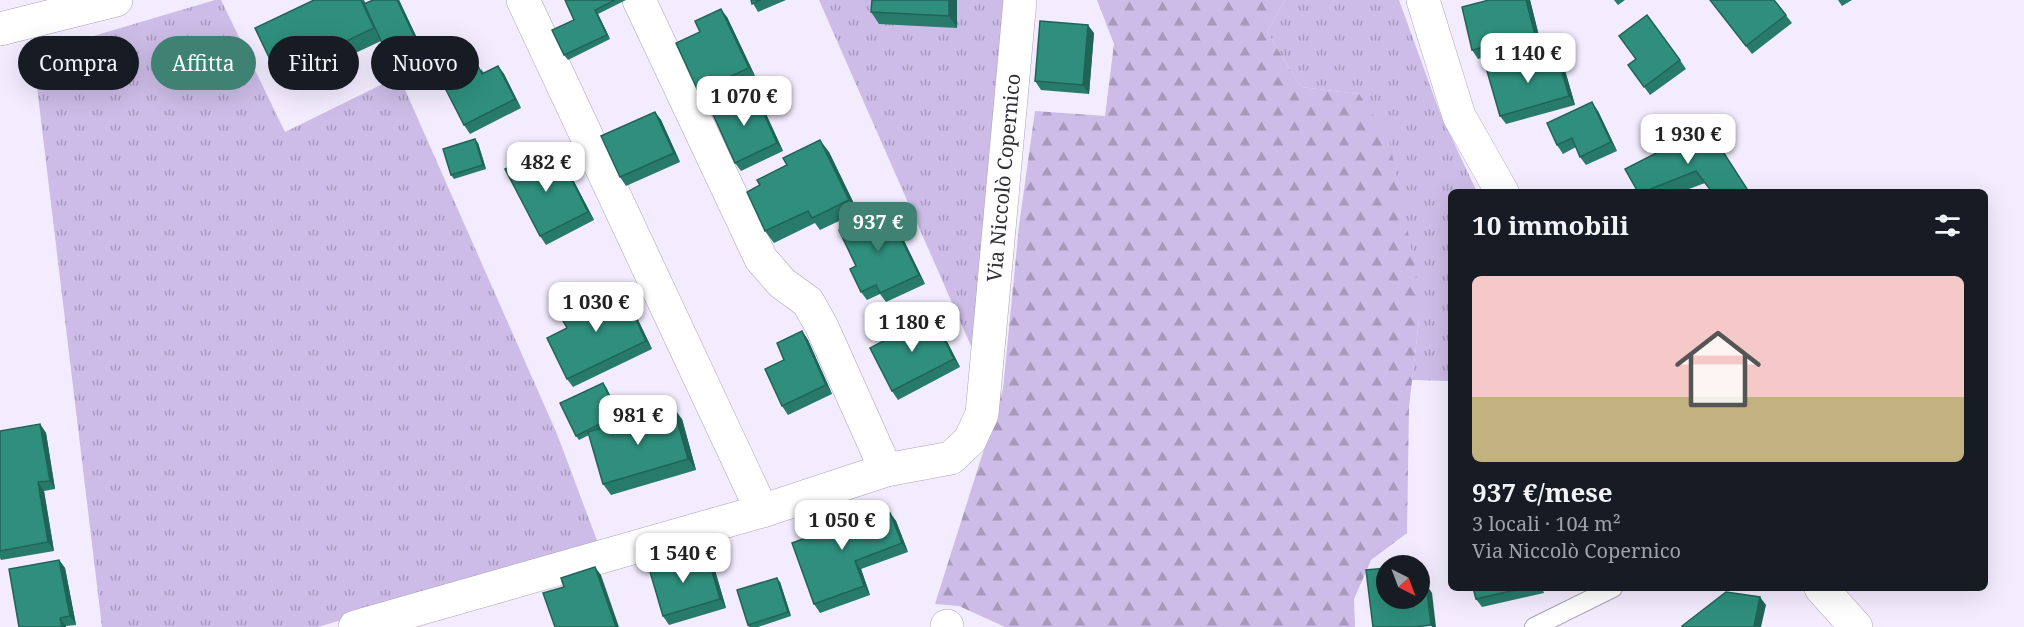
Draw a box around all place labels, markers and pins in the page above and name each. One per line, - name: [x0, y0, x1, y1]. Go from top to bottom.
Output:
- pin: 1 140 €: [1473, 33, 1583, 84]
- pin: 1 070 €: [689, 76, 799, 127]
- pin: 1 930 €: [1633, 114, 1743, 165]
- pin: 482 €: [504, 142, 588, 193]
- pin: 937 €: [836, 202, 920, 253]
- pin: 1 030 €: [541, 282, 651, 333]
- pin: 1 180 €: [857, 302, 967, 353]
- pin: 981 €: [596, 395, 680, 446]
- pin: 1 050 €: [787, 500, 897, 551]
- pin: 1 540 €: [628, 533, 738, 584]

